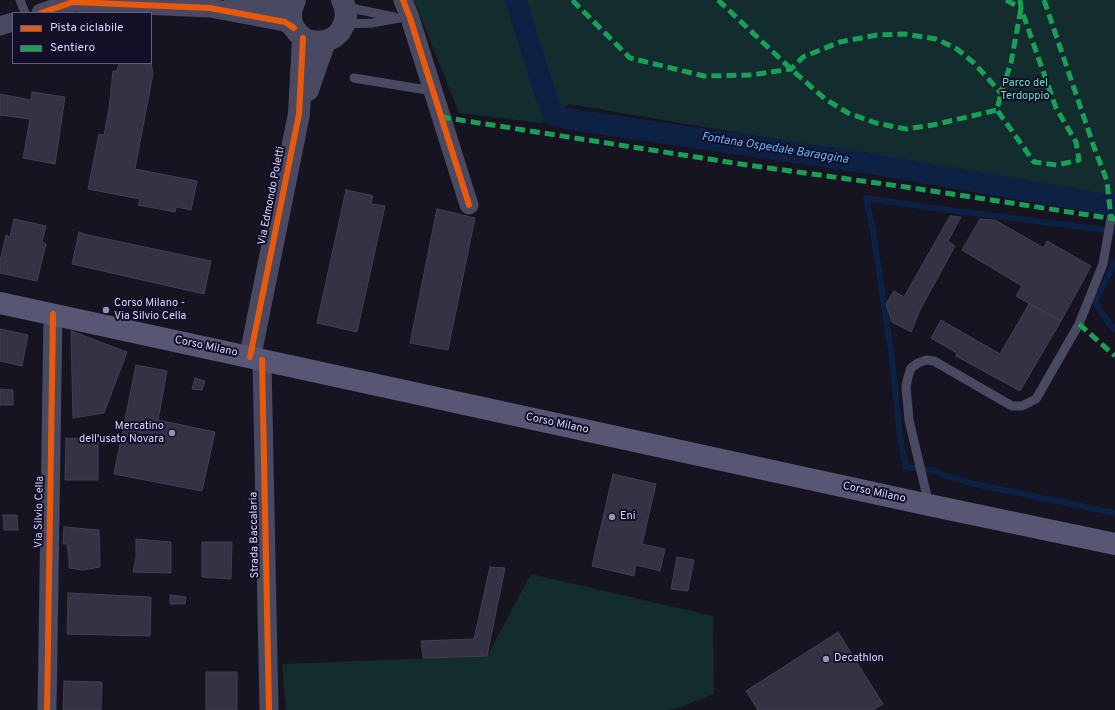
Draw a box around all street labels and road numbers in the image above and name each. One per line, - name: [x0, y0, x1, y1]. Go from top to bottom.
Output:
- street label: Via Edmondo Poletti: [256, 146, 288, 246]
- street label: Corso Milano: [173, 334, 239, 360]
- street label: Corso Milano: [524, 411, 590, 437]
- street label: Via Silvio Cella: [33, 476, 47, 548]
- street label: Corso Milano: [841, 480, 907, 506]
- street label: Strada Baccalaria: [248, 492, 262, 578]

